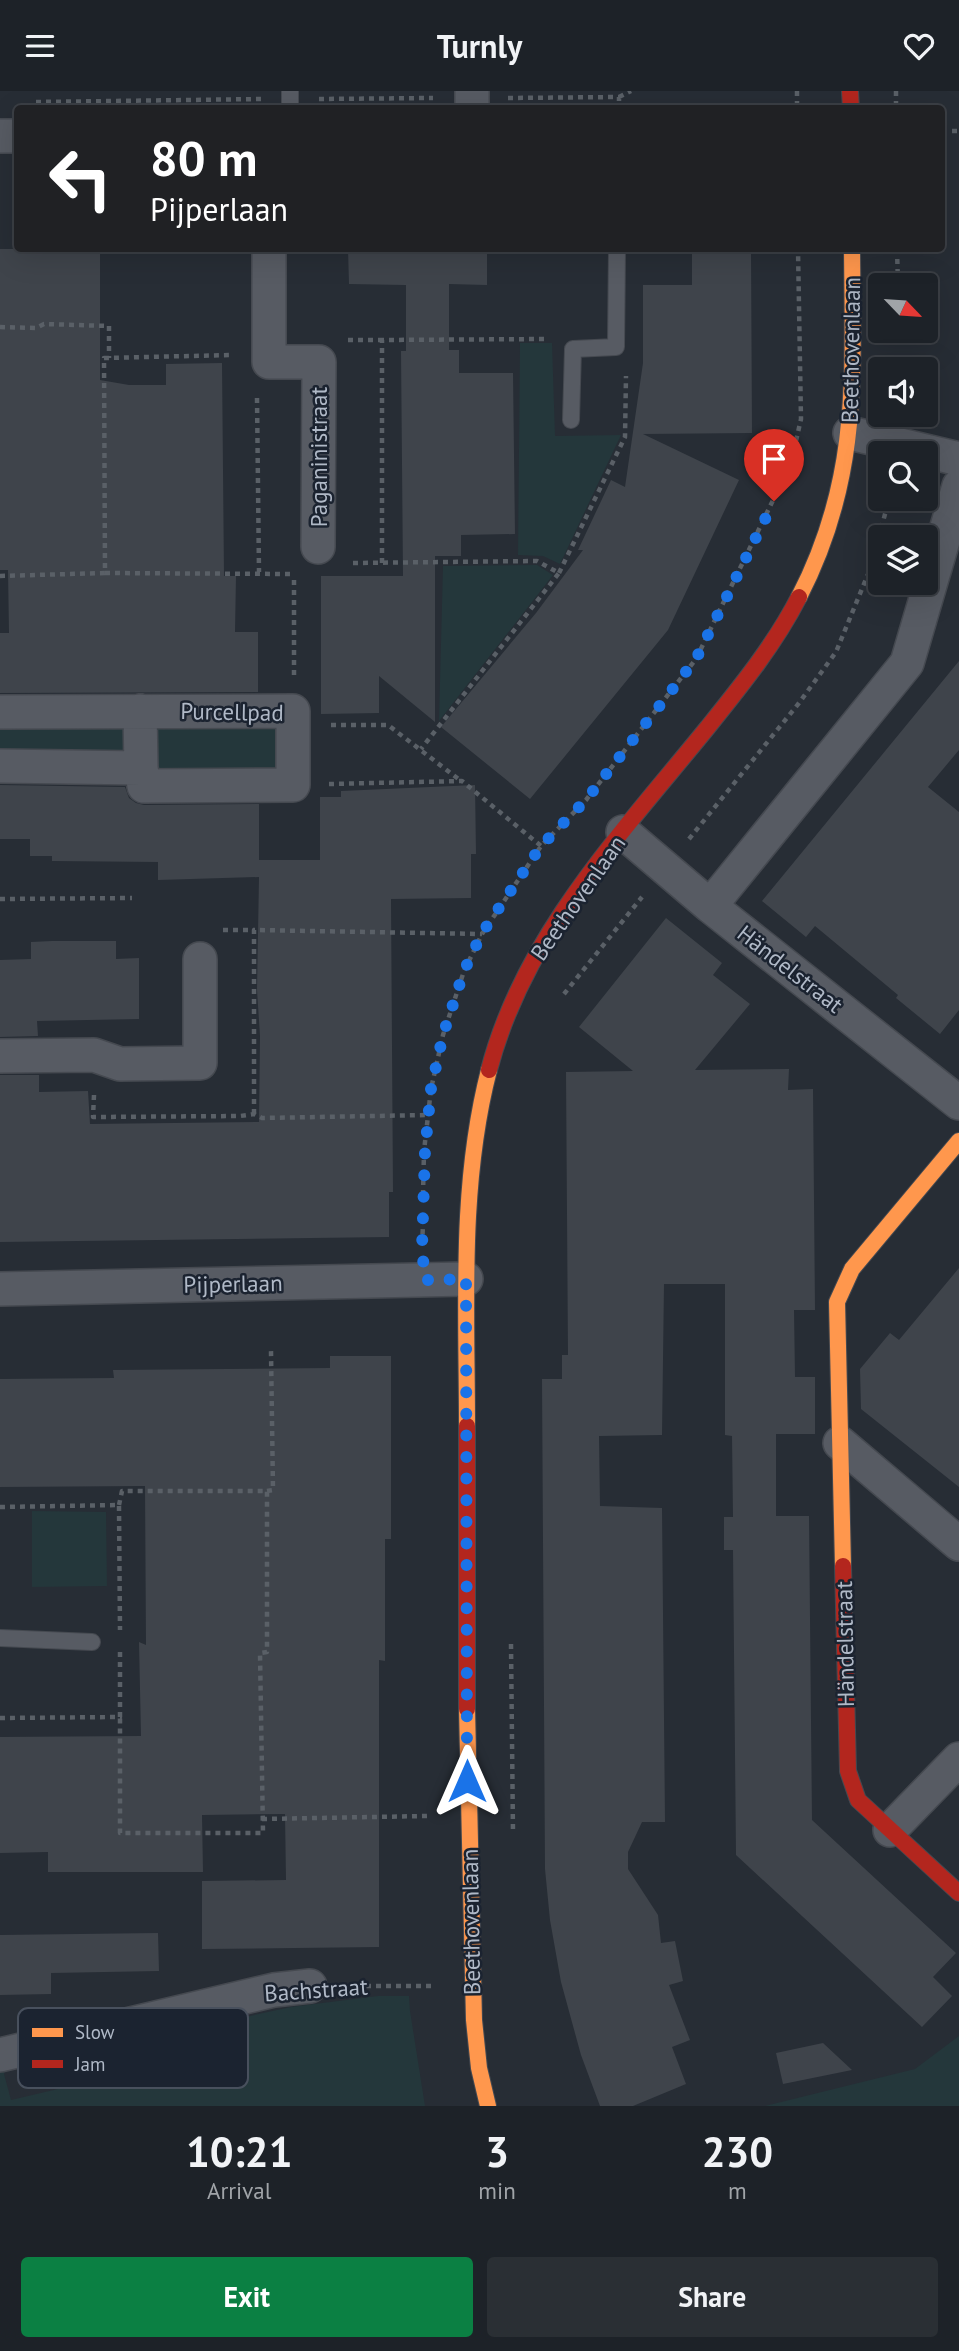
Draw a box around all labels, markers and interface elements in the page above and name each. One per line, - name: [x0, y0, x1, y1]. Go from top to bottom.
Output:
- text: Turnly: [437, 25, 522, 67]
- icon: menu: [21, 27, 59, 65]
- icon: heart: [900, 27, 938, 65]
- text: 80 m: [150, 126, 257, 190]
- icon: left: [35, 133, 126, 224]
- text: Pijperlaan: [150, 188, 288, 230]
- north arrow: [868, 273, 938, 343]
- map controls: [868, 273, 938, 595]
- street label: Beethovenlaan: [835, 277, 866, 423]
- button: sound: [868, 357, 938, 427]
- street label: Paganinistraat: [304, 386, 333, 527]
- pin: [744, 429, 804, 501]
- icon: arrive: [755, 440, 793, 478]
- button: search: [868, 441, 938, 511]
- button: layers: [868, 525, 938, 595]
- street label: Purcellpad: [180, 696, 284, 727]
- street label: Beethovenlaan: [524, 830, 631, 966]
- street label: Händelstraat: [732, 918, 849, 1019]
- street label: Pijperlaan: [183, 1268, 283, 1299]
- street label: Händelstraat: [829, 1581, 860, 1707]
- position arrow: [430, 1744, 504, 1818]
- street label: Beethovenlaan: [455, 1849, 486, 1995]
- street label: Bachstraat: [263, 1971, 369, 2008]
- legend: [18, 2008, 248, 2088]
- text: Slow: [75, 2020, 115, 2044]
- text: Jam: [74, 2052, 105, 2076]
- text: 10:21: [186, 2124, 292, 2179]
- text: 3: [485, 2124, 509, 2179]
- text: 230: [702, 2124, 773, 2179]
- text: Arrival: [207, 2176, 271, 2205]
- text: min: [478, 2176, 516, 2205]
- text: m: [728, 2176, 747, 2205]
- button: Exit: [21, 2257, 473, 2337]
- button: Share: [487, 2257, 938, 2337]

